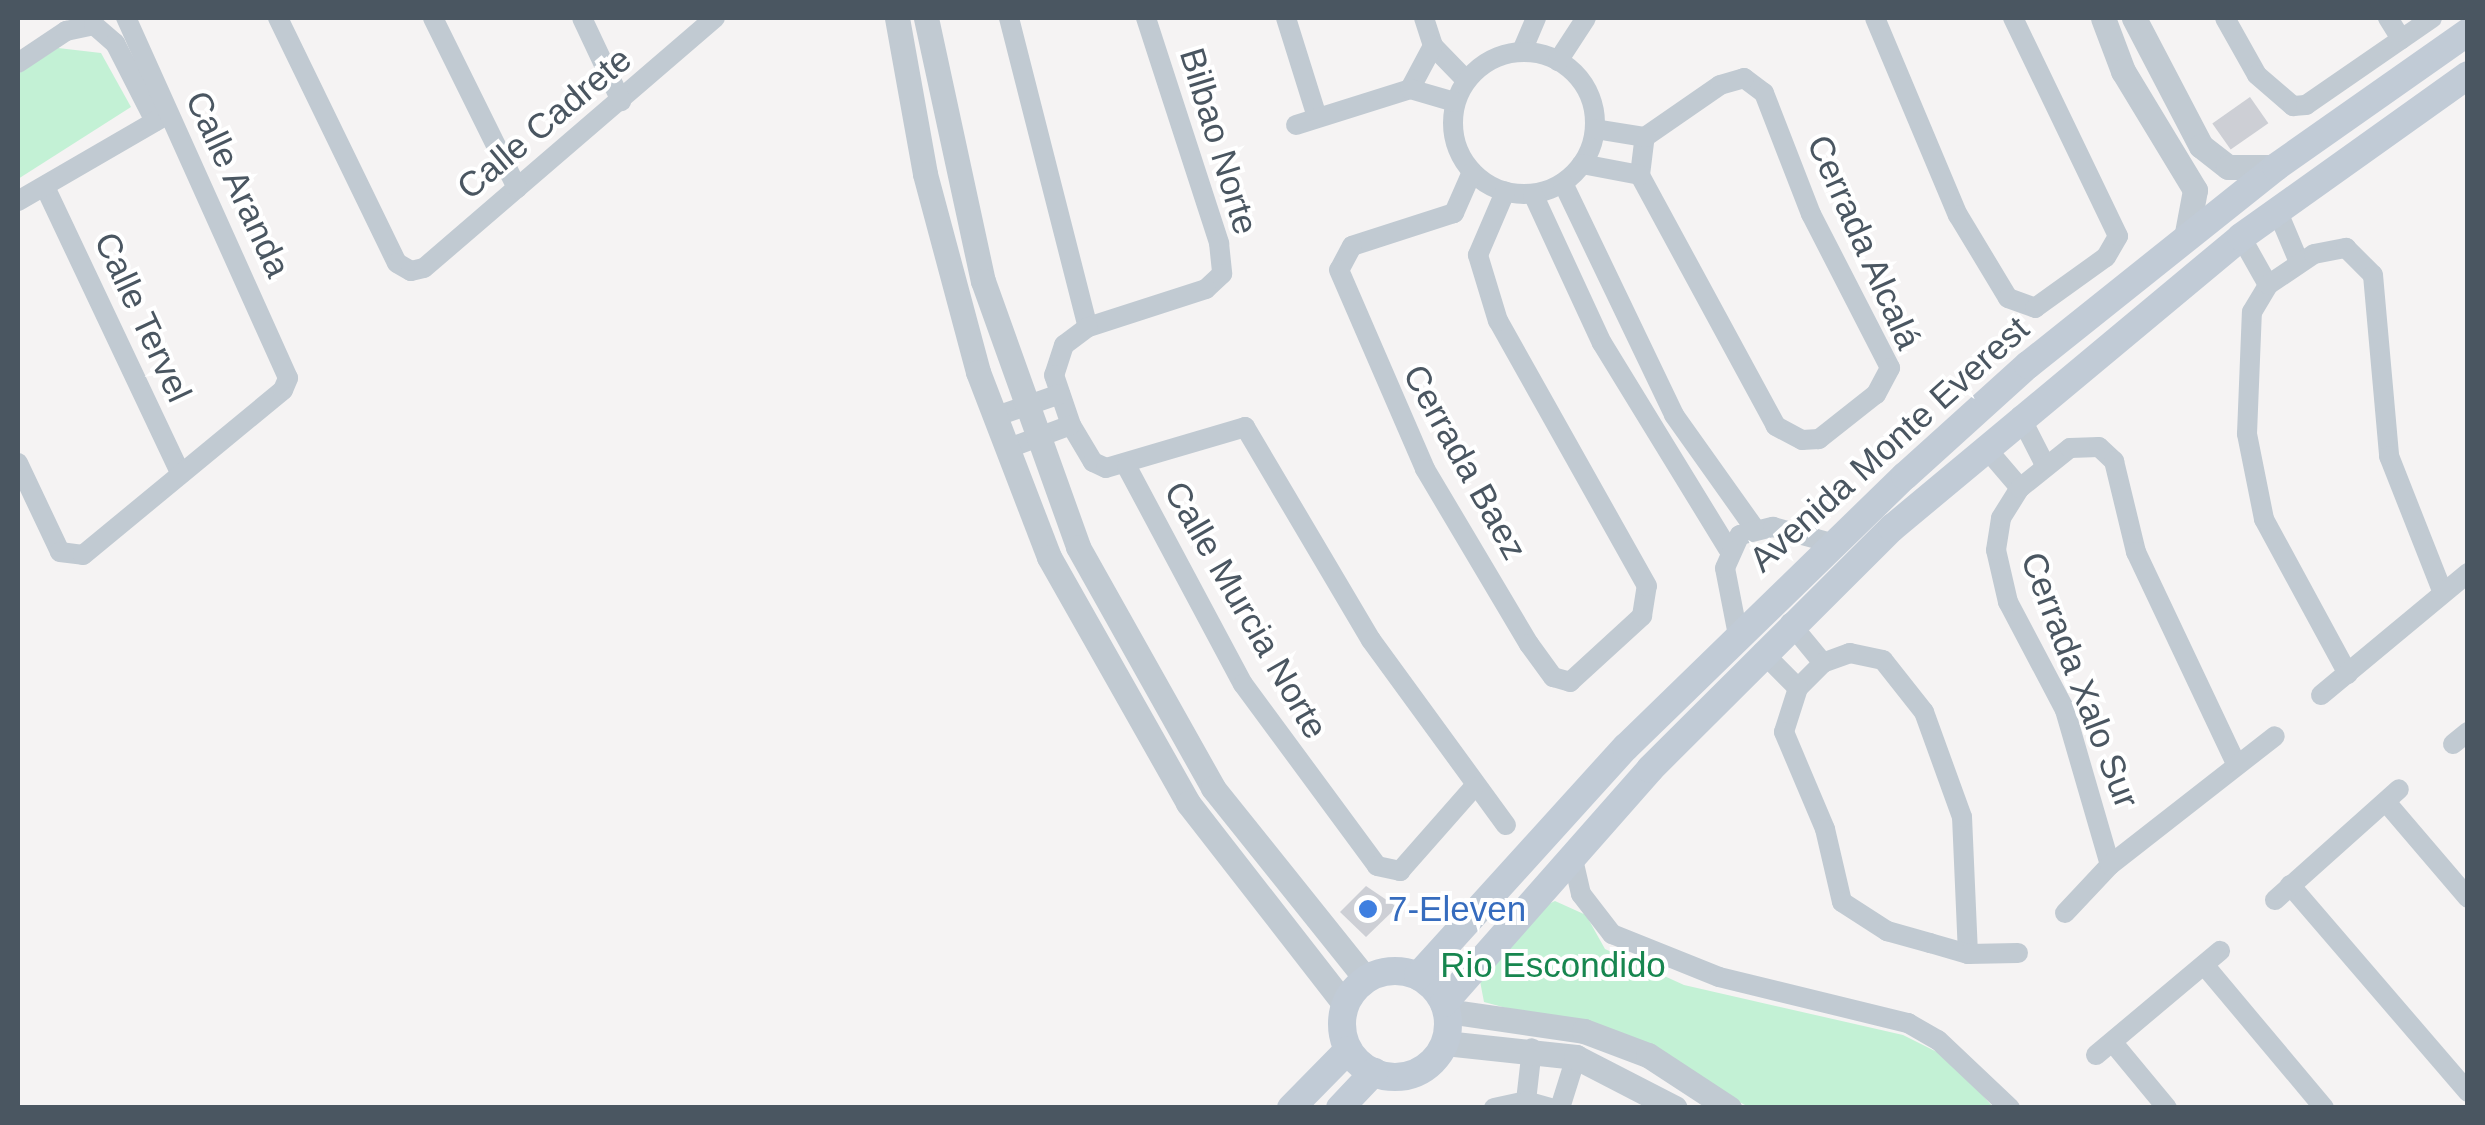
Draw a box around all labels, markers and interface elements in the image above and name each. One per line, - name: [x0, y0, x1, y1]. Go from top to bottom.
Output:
- street label: Calle Cadrete: [449, 38, 639, 208]
- street label: Bilbao Norte: [1171, 43, 1267, 239]
- street label: Calle Aranda: [176, 83, 300, 285]
- street label: Cerrada Alcalá: [1798, 128, 1930, 356]
- street label: Calle Tervel: [85, 225, 201, 409]
- street label: Avenida Monte Everest: [1741, 308, 2037, 580]
- street label: Cerrada Baez: [1394, 357, 1536, 567]
- street label: Calle Murcia Norte: [1155, 474, 1337, 746]
- street label: Cerrada Xalo Sur: [2012, 546, 2148, 814]
- place label: 7-Eleven: [1388, 888, 1526, 930]
- marker: 7-Eleven: [1357, 898, 1379, 920]
- park label: Rio Escondido: [1440, 944, 1666, 986]

